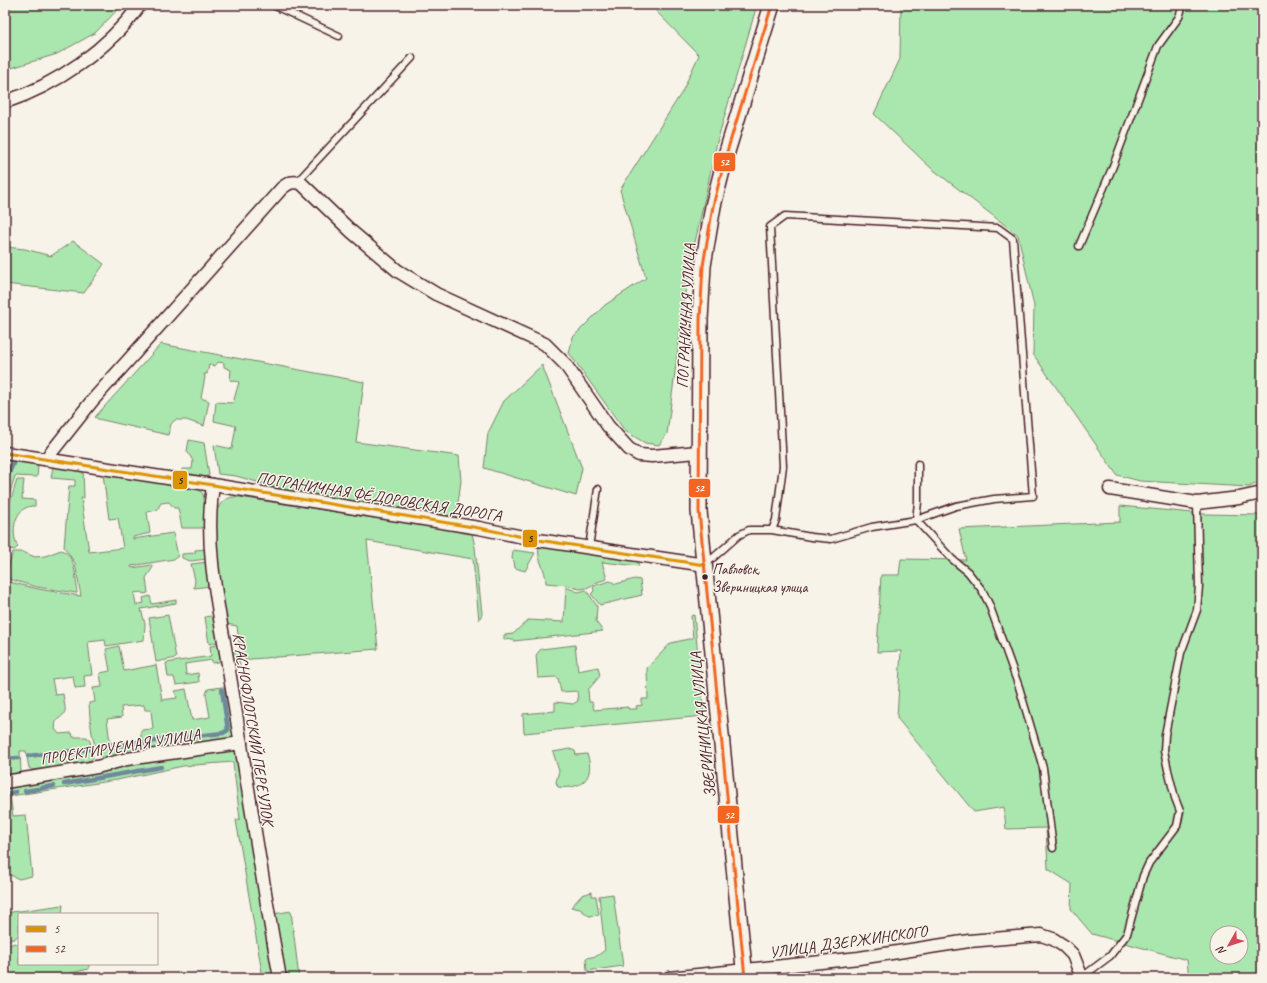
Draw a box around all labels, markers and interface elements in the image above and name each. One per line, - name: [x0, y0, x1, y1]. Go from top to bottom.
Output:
- line badge: 52: [713, 152, 736, 172]
- text: 52: [719, 155, 730, 169]
- street label: ПОГРАНИЧНАЯ УЛИЦА: [672, 242, 700, 389]
- street label: ПОГРАНИЧНАЯ ФЁДОРОВСКАЯ ДОРОГА: [255, 468, 504, 526]
- line badge: 5: [172, 470, 188, 490]
- text: 5: [178, 473, 184, 487]
- line badge: 52: [688, 478, 711, 498]
- text: 52: [694, 481, 705, 495]
- line badge: 5: [522, 529, 538, 548]
- text: 5: [528, 531, 534, 545]
- place label: Павловск, Звериницкая улица: [712, 560, 809, 597]
- marker: Павловск, Звериницкая улица: [700, 572, 710, 582]
- street label: КРАСНОФЛОТСКИЙ ПЕРЕУЛОК: [228, 632, 279, 830]
- street label: ЗВЕРИНИЦКАЯ УЛИЦА: [685, 650, 721, 799]
- street label: ПРОЕКТИРУЕМАЯ УЛИЦА: [39, 724, 202, 769]
- line badge: 52: [717, 805, 740, 824]
- text: 52: [724, 808, 735, 822]
- legend: [18, 913, 158, 965]
- text: 5: [54, 921, 60, 937]
- street label: УЛИЦА ДЗЕРЖИНСКОГО: [768, 921, 930, 963]
- north arrow: [1209, 925, 1249, 965]
- text: 52: [54, 941, 66, 957]
- text: N: [1212, 943, 1229, 958]

